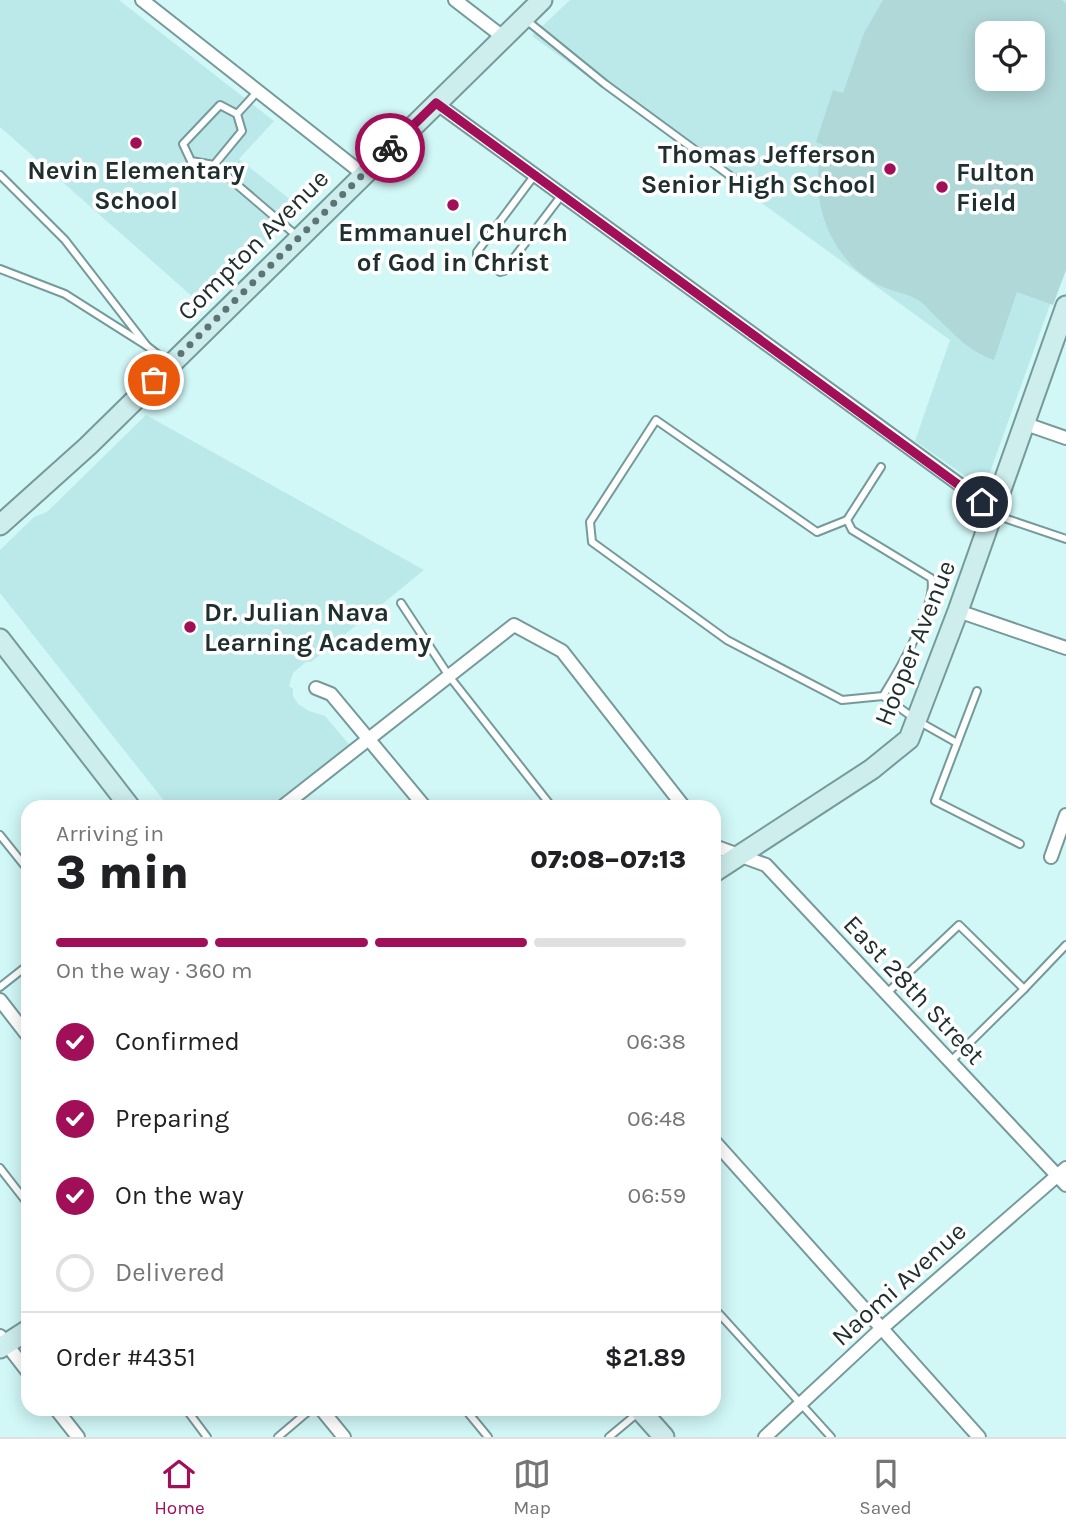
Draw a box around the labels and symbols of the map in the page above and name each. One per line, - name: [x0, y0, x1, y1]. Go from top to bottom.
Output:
- courier: [355, 113, 425, 183]
- marker: Nevin Elementary School: [128, 135, 144, 151]
- place label: Thomas Jefferson Senior High School: [641, 139, 876, 200]
- place label: Nevin Elementary School: [27, 155, 245, 216]
- place label: Fulton Field: [956, 157, 1035, 218]
- marker: Thomas Jefferson Senior High School: [882, 161, 898, 177]
- street label: Compton Avenue: [171, 163, 335, 327]
- marker: Fulton Field: [934, 179, 950, 195]
- marker: Emmanuel Church of God in Christ: [445, 197, 461, 213]
- place label: Emmanuel Church of God in Christ: [338, 217, 568, 278]
- pin: [124, 350, 184, 410]
- pin: [952, 472, 1012, 532]
- street label: Hooper Avenue: [868, 556, 962, 730]
- place label: Dr. Julian Nava Learning Academy: [204, 597, 431, 658]
- marker: Dr. Julian Nava Learning Academy: [182, 619, 198, 635]
- street label: East 28th Street: [837, 909, 991, 1071]
- street label: Naomi Avenue: [825, 1216, 973, 1352]

